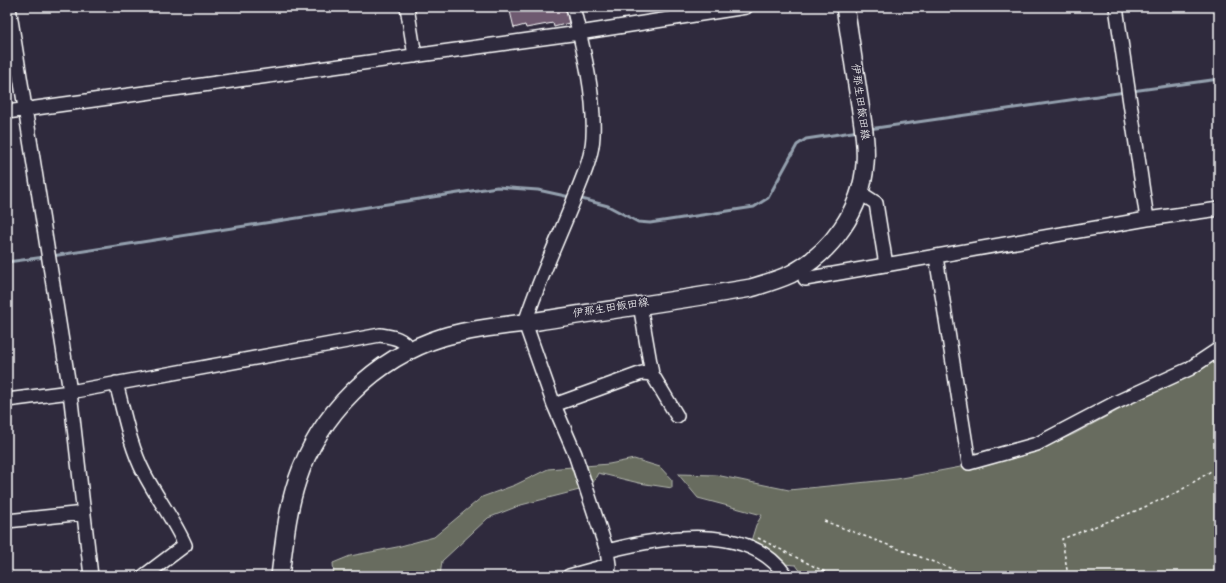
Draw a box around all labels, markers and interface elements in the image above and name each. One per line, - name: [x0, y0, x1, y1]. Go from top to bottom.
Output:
- street label: 伊那生田飯田線: [848, 63, 871, 141]
- street label: 伊那生田飯田線: [572, 296, 650, 321]

